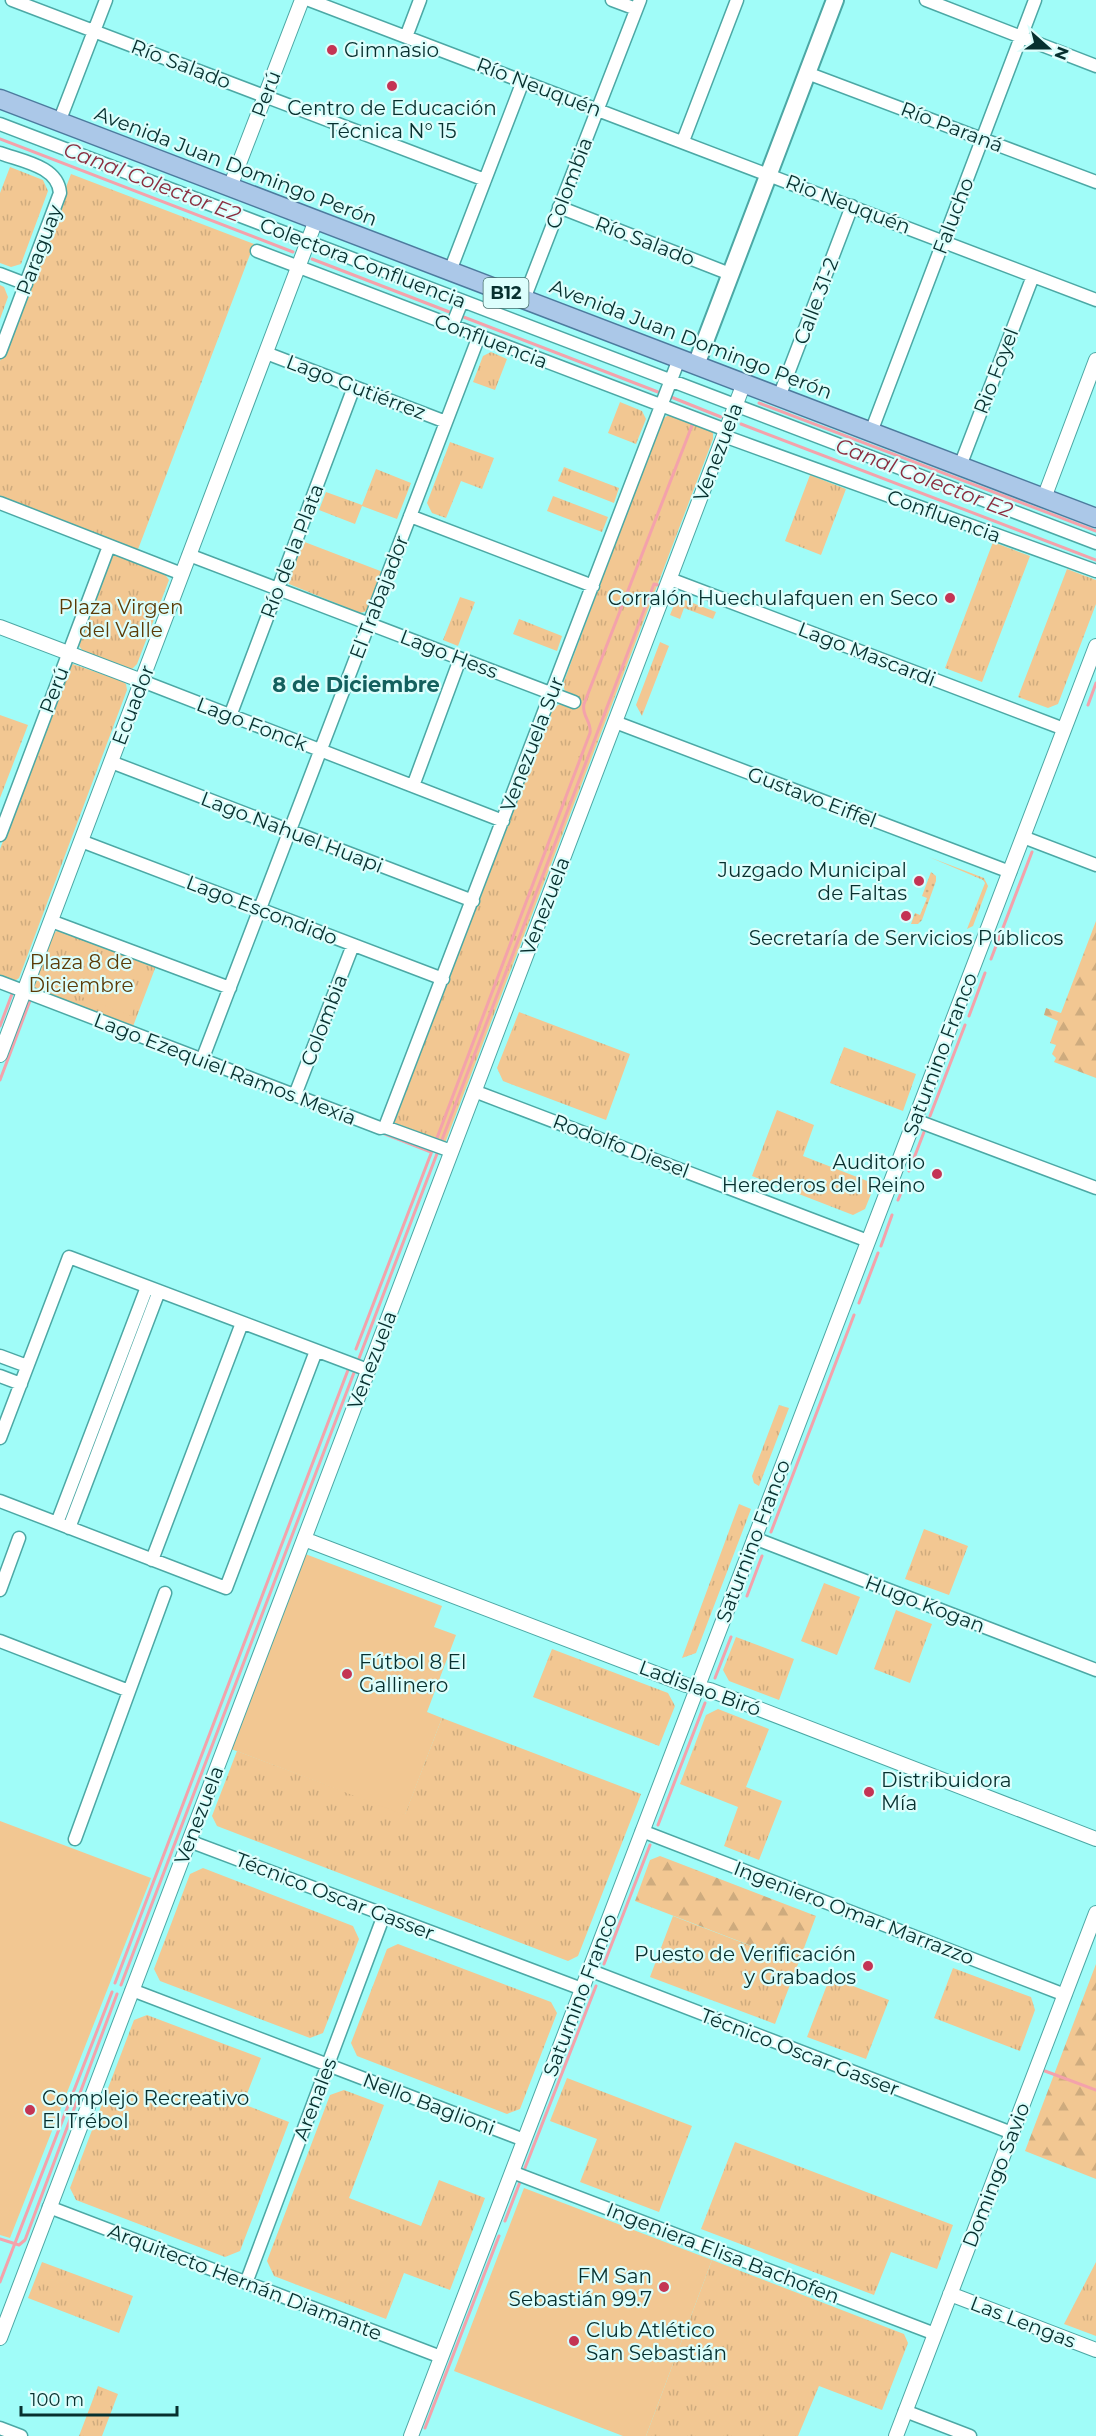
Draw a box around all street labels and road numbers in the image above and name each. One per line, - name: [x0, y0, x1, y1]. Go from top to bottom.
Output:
- street label: Río Salado: [128, 34, 234, 94]
- street label: Río Neuquén: [473, 52, 605, 122]
- street label: Perú: [246, 67, 286, 121]
- street label: Río Paraná: [897, 96, 1007, 158]
- street label: Avenida Juan Domingo Perón: [91, 101, 381, 231]
- street label: Colombia: [541, 134, 597, 232]
- street label: Rio Neuquén: [782, 169, 914, 239]
- street label: Falucho: [927, 174, 979, 258]
- street label: Paraguay: [11, 202, 67, 298]
- street label: Río Salado: [592, 211, 698, 271]
- street label: Colectora Confluencia: [257, 213, 469, 313]
- street label: Calle 31-2: [788, 254, 844, 348]
- street label: Avenida Juan Domingo Perón: [546, 274, 836, 404]
- road number: B12: [484, 278, 528, 308]
- street label: Confluencia: [431, 308, 551, 374]
- street label: Rio Foyel: [969, 325, 1023, 417]
- street label: Lago Gutiérrez: [283, 349, 429, 425]
- street label: Venezuela: [688, 399, 748, 505]
- street label: Río de la Plata: [255, 480, 329, 622]
- street label: Confluencia: [884, 484, 1004, 548]
- street label: El Trabajador: [344, 532, 414, 662]
- street label: Lago Mascardi: [795, 617, 939, 691]
- street label: Lago Hess: [397, 624, 502, 684]
- street label: Ecuador: [107, 662, 159, 748]
- street label: Perú: [34, 663, 74, 717]
- street label: Venezuela Sur: [495, 673, 569, 815]
- street label: Lago Fonck: [193, 692, 311, 756]
- street label: Gustavo Eiffel: [744, 761, 880, 833]
- street label: Lago Nahuel Huapi: [197, 786, 387, 878]
- street label: Venezuela: [515, 853, 575, 959]
- street label: Lago Escondido: [183, 870, 341, 950]
- street label: Saturnino Franco: [898, 969, 982, 1139]
- street label: Colombia: [296, 971, 352, 1069]
- street label: Lago Ezequiel Ramos Mexía: [90, 1008, 360, 1130]
- street label: Rodolfo Diesel: [549, 1109, 693, 1183]
- street label: Venezuela: [342, 1307, 402, 1413]
- street label: Saturnino Franco: [711, 1456, 795, 1626]
- street label: Hugo Kogan: [862, 1570, 988, 1638]
- street label: Ladislao Biró: [636, 1655, 764, 1721]
- street label: Venezuela: [169, 1762, 229, 1868]
- street label: Técnico Oscar Gasser: [232, 1847, 438, 1945]
- street label: Ingeniero Omar Marrazzo: [730, 1856, 978, 1970]
- street label: Saturnino Franco: [538, 1910, 622, 2080]
- street label: Técnico Oscar Gasser: [697, 2003, 903, 2101]
- street label: Arenales: [288, 2054, 342, 2144]
- street label: Nello Baglioni: [360, 2068, 498, 2140]
- street label: Domingo Savio: [957, 2099, 1035, 2251]
- street label: Ingeniera Elisa Bachofen: [603, 2197, 843, 2309]
- street label: Arquitecto Hernán Diamante: [105, 2219, 385, 2345]
- street label: Las Lengas: [967, 2291, 1079, 2353]

